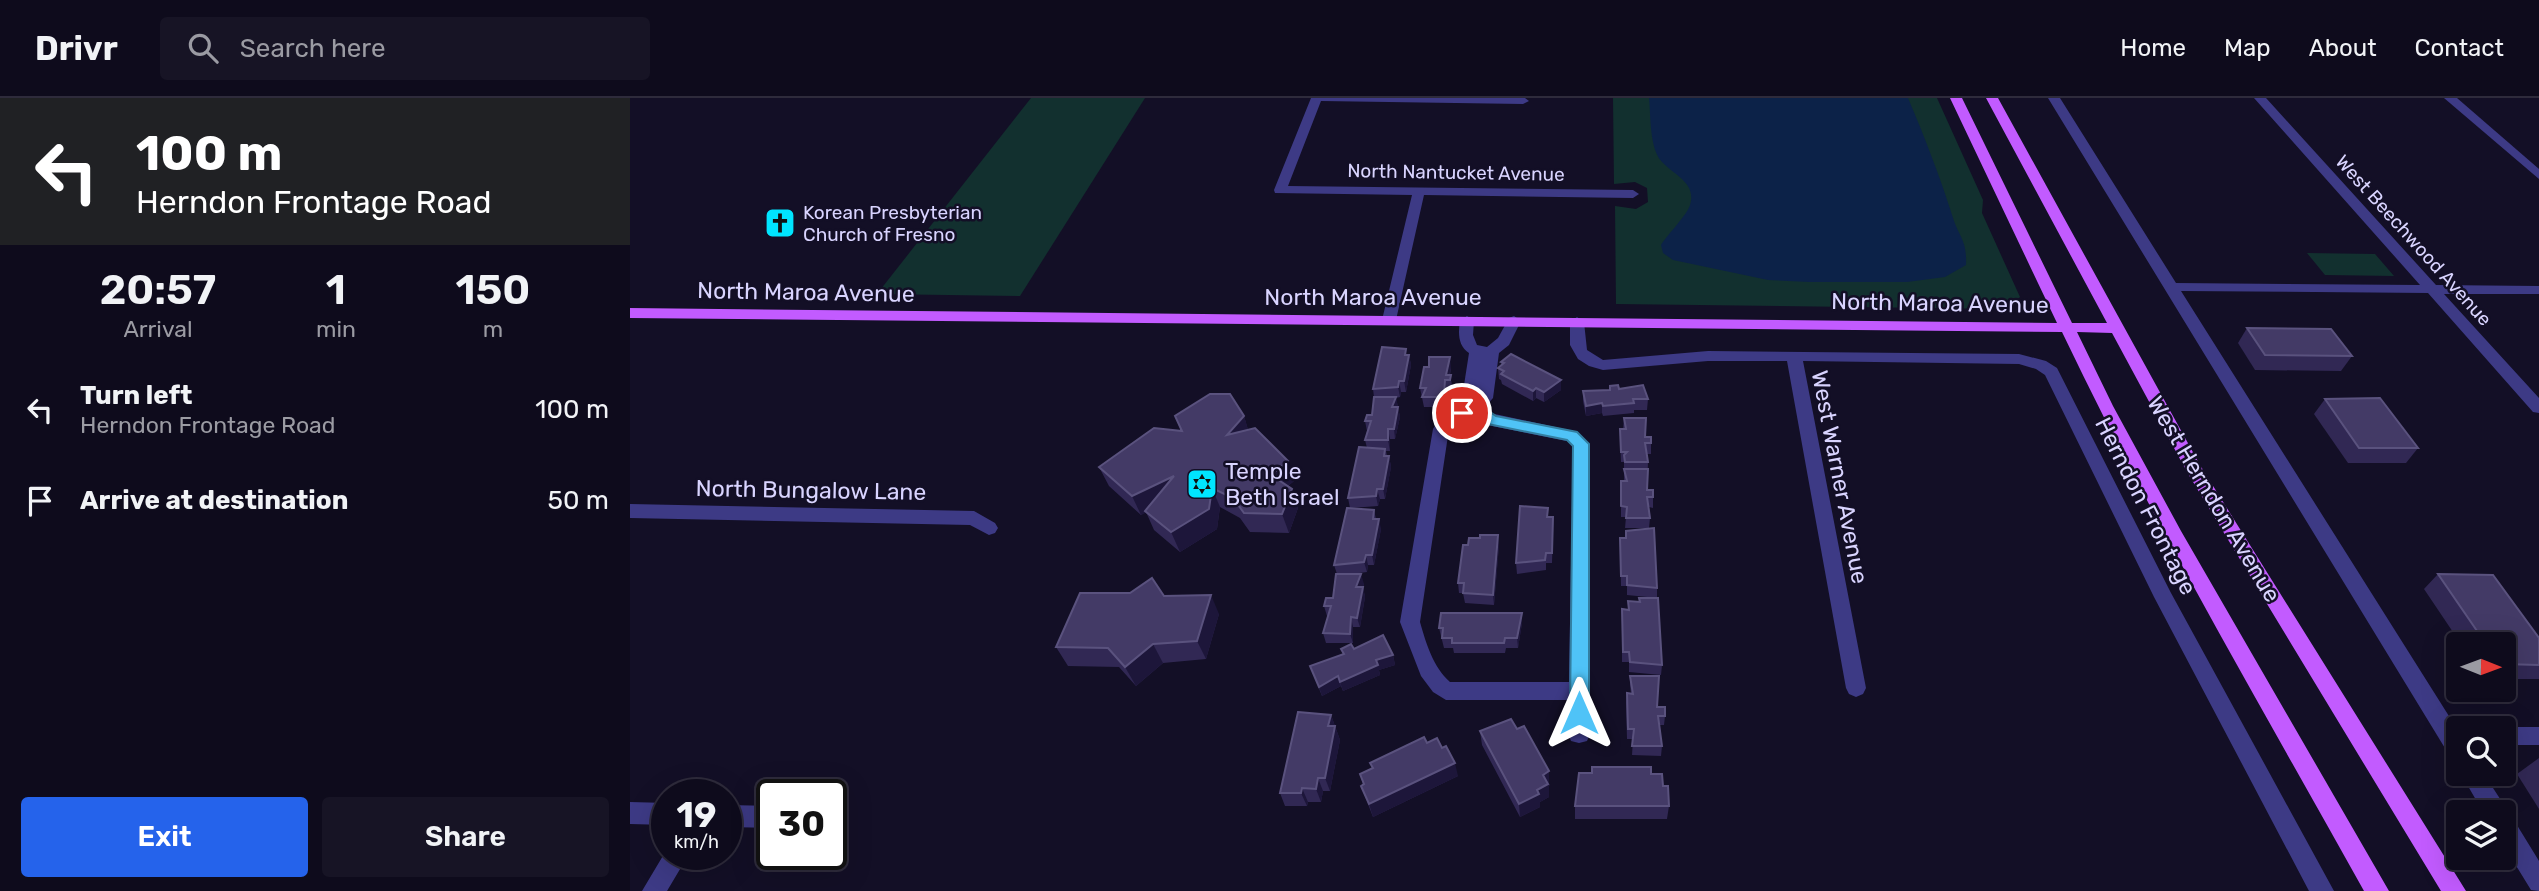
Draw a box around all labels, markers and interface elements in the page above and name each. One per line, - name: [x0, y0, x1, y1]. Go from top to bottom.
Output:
- search box: [160, 17, 650, 80]
- text: Drivr: [35, 29, 118, 68]
- icon: search: [184, 29, 222, 67]
- text: Search here: [240, 33, 386, 64]
- text: Home: [2120, 34, 2186, 62]
- text: Map: [2224, 34, 2271, 62]
- text: About: [2309, 34, 2377, 62]
- text: Contact: [2415, 34, 2504, 62]
- text: 100 m: [136, 124, 282, 182]
- icon: left: [21, 126, 112, 217]
- street label: West Beechwood Avenue: [2331, 150, 2496, 330]
- street label: North Nantucket Avenue: [1347, 159, 1565, 186]
- text: Herndon Frontage Road: [136, 183, 491, 221]
- place label: Korean Presbyterian Church of Fresno: [803, 201, 982, 246]
- church icon: Korean Presbyterian Church of Fresno: [763, 206, 797, 240]
- text: 20:57: [100, 265, 216, 315]
- text: 1: [326, 265, 346, 315]
- text: 150: [456, 265, 530, 315]
- street label: North Maroa Avenue: [697, 276, 915, 308]
- street label: North Maroa Avenue: [1264, 283, 1482, 311]
- street label: North Maroa Avenue: [1831, 287, 2049, 319]
- text: Arrival: [123, 315, 192, 343]
- text: min: [316, 315, 356, 343]
- text: m: [483, 315, 503, 343]
- street label: West Warner Avenue: [1806, 368, 1874, 586]
- text: Turn left: [80, 380, 192, 411]
- pin: [1432, 383, 1492, 443]
- icon: left: [21, 391, 59, 429]
- street label: West Herndon Avenue: [2141, 391, 2287, 607]
- text: 100 m: [535, 394, 609, 425]
- icon: arrive: [1443, 394, 1481, 432]
- text: Herndon Frontage Road: [80, 411, 335, 439]
- street label: Herndon Frontage: [2089, 413, 2203, 599]
- place label: Temple Beth Israel: [1225, 457, 1340, 511]
- synagogue icon: Temple Beth Israel: [1185, 467, 1219, 501]
- street label: North Bungalow Lane: [695, 474, 927, 506]
- icon: arrive: [21, 482, 59, 520]
- text: Arrive at destination: [80, 485, 348, 516]
- text: 50 m: [548, 485, 609, 516]
- north arrow: [2446, 632, 2516, 702]
- map controls: [2446, 632, 2516, 870]
- position arrow: [1542, 676, 1616, 750]
- button: search: [2446, 716, 2516, 786]
- speed limit sign: 30: [756, 779, 847, 870]
- text: 19: [677, 794, 716, 836]
- button: Exit: [21, 797, 308, 877]
- button: Share: [322, 797, 609, 877]
- button: layers: [2446, 800, 2516, 870]
- text: km/h: [674, 831, 719, 853]

